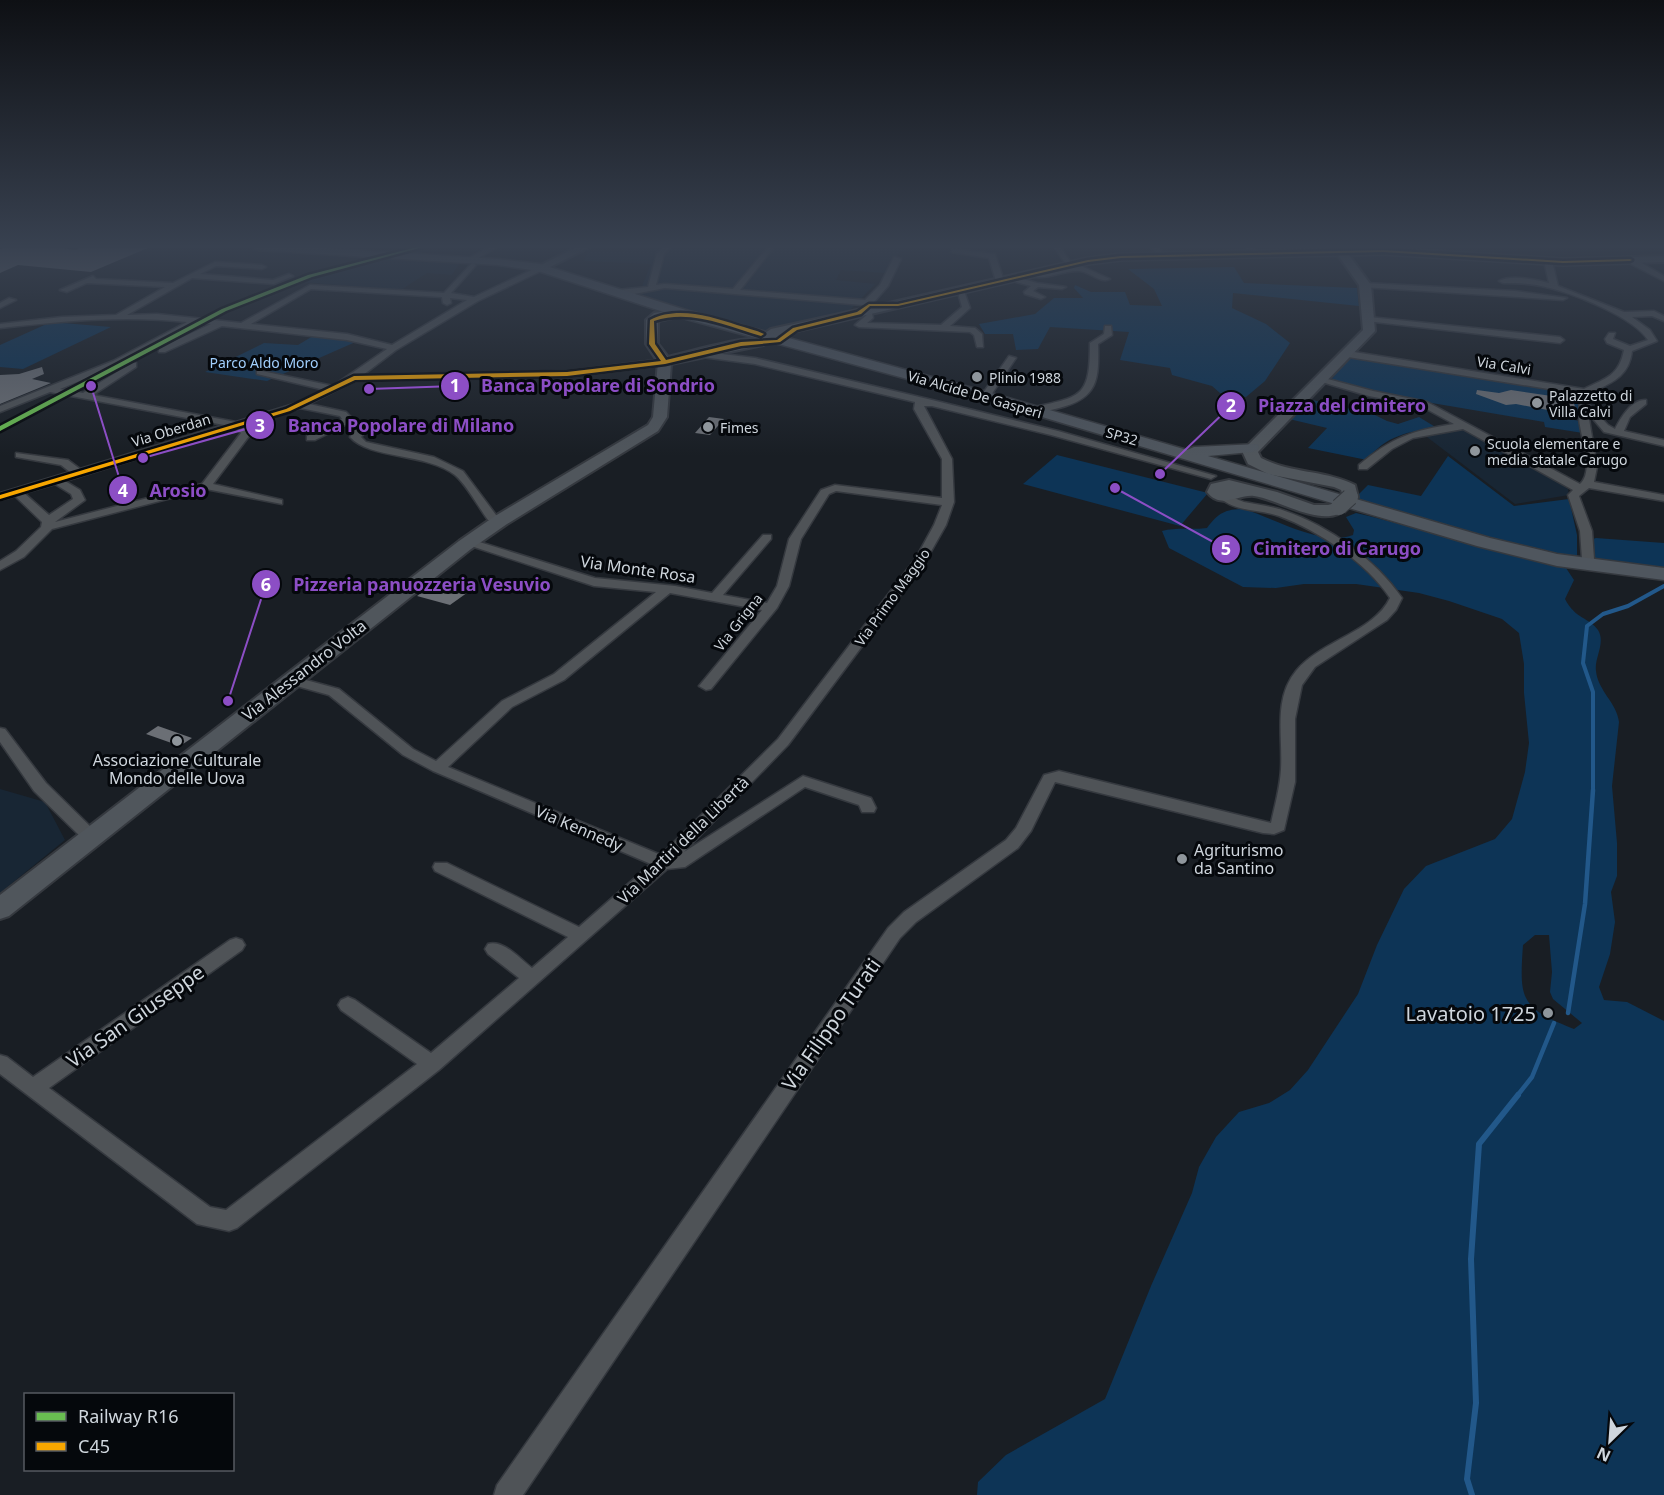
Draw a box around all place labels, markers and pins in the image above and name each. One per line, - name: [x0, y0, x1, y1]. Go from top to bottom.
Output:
- callout: Banca Popolare di Sondrio: [440, 368, 727, 404]
- place label: Plinio 1988: [989, 368, 1061, 387]
- marker: Plinio 1988: [970, 370, 984, 384]
- place label: Palazzetto di Villa Calvi: [1549, 386, 1632, 421]
- callout: Piazza del cimitero: [1216, 388, 1438, 424]
- marker: Palazzetto di Villa Calvi: [1530, 396, 1544, 410]
- callout: Banca Popolare di Milano: [245, 407, 526, 443]
- place label: Fimes: [720, 418, 759, 437]
- marker: Fimes: [701, 420, 715, 434]
- place label: Scuola elementare e media statale Carugo: [1487, 434, 1628, 469]
- marker: Scuola elementare e media statale Carugo: [1468, 444, 1482, 458]
- callout: Arosio: [108, 472, 219, 508]
- callout: Cimitero di Carugo: [1211, 531, 1433, 567]
- callout: Pizzeria panuozzeria Vesuvio: [251, 566, 563, 602]
- marker: Associazione Culturale Mondo delle Uova: [170, 734, 184, 748]
- place label: Associazione Culturale Mondo delle Uova: [93, 749, 261, 789]
- place label: Agriturismo da Santino: [1194, 839, 1284, 879]
- marker: Agriturismo da Santino: [1175, 852, 1189, 866]
- place label: Lavatoio 1725: [1405, 1000, 1536, 1027]
- marker: Lavatoio 1725: [1541, 1006, 1555, 1020]

